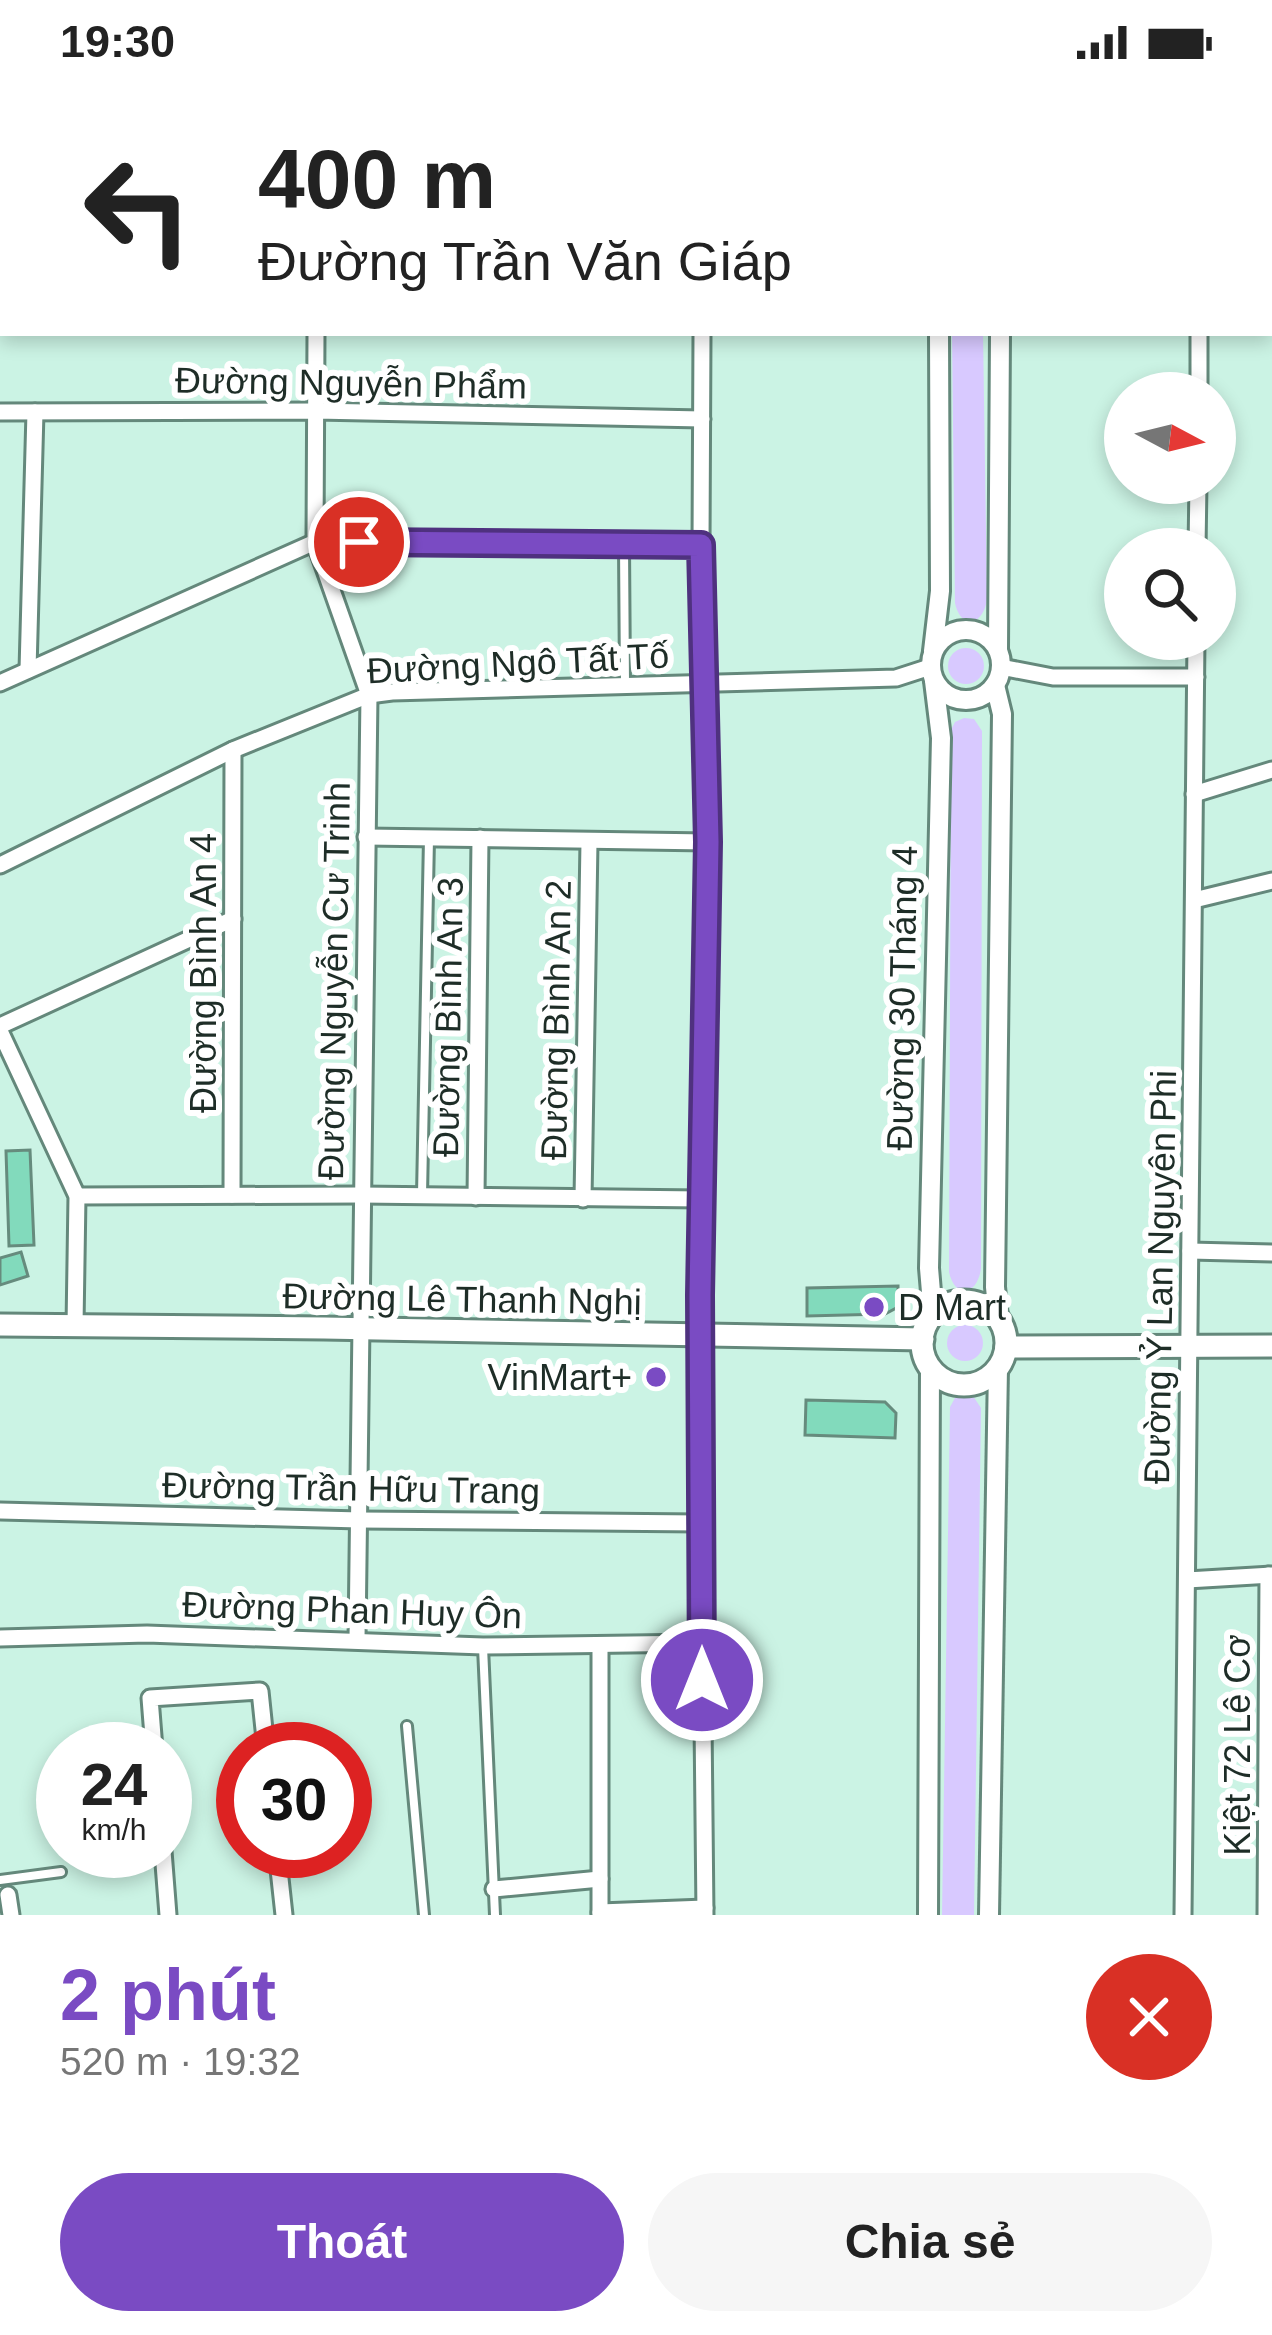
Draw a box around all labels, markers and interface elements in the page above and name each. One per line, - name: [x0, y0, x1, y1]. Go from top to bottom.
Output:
- text: 19:30: [60, 16, 175, 67]
- icon: left: [60, 132, 216, 288]
- text: 400 m: [258, 132, 496, 226]
- text: Đường Trần Văn Giáp: [258, 231, 792, 291]
- street label: Đường Nguyễn Phẩm: [175, 359, 527, 407]
- north arrow: [1104, 372, 1236, 504]
- map controls: [1104, 372, 1236, 660]
- pin: [308, 491, 410, 593]
- icon: arrive: [326, 509, 392, 575]
- button: search: [1104, 528, 1236, 660]
- street label: Đường Ngô Tất Tố: [366, 635, 670, 691]
- street label: Đường Nguyễn Cư Trinh: [310, 782, 358, 1180]
- street label: Đường Bình An 4: [183, 833, 224, 1113]
- street label: Đường 30 Tháng 4: [879, 845, 925, 1151]
- street label: Đường Bình An 3: [425, 877, 471, 1157]
- street label: Đường Bình An 2: [533, 880, 579, 1160]
- street label: Đường Ỷ Lan Nguyên Phi: [1136, 1070, 1184, 1484]
- street label: Đường Lê Thanh Nghị: [282, 1275, 642, 1323]
- place label: D Mart: [898, 1287, 1006, 1328]
- marker: D Mart: [861, 1294, 887, 1320]
- place label: VinMart+: [488, 1357, 632, 1398]
- marker: VinMart+: [643, 1364, 669, 1390]
- street label: Đường Trần Hữu Trang: [162, 1464, 540, 1512]
- street label: Đường Phan Huy Ôn: [181, 1584, 523, 1636]
- position arrow: [639, 1617, 765, 1743]
- street label: Kiệt 72 Lê Cơ: [1217, 1634, 1258, 1856]
- speed limit sign: 30: [216, 1722, 372, 1878]
- text: 24: [81, 1751, 147, 1818]
- text: km/h: [81, 1813, 147, 1846]
- button: close: [1086, 1954, 1212, 2080]
- text: 2 phút: [60, 1955, 276, 2035]
- text: 520 m · 19:32: [60, 2040, 301, 2083]
- button: Thoát: [60, 2173, 624, 2311]
- button: Chia sẻ: [648, 2173, 1212, 2311]

